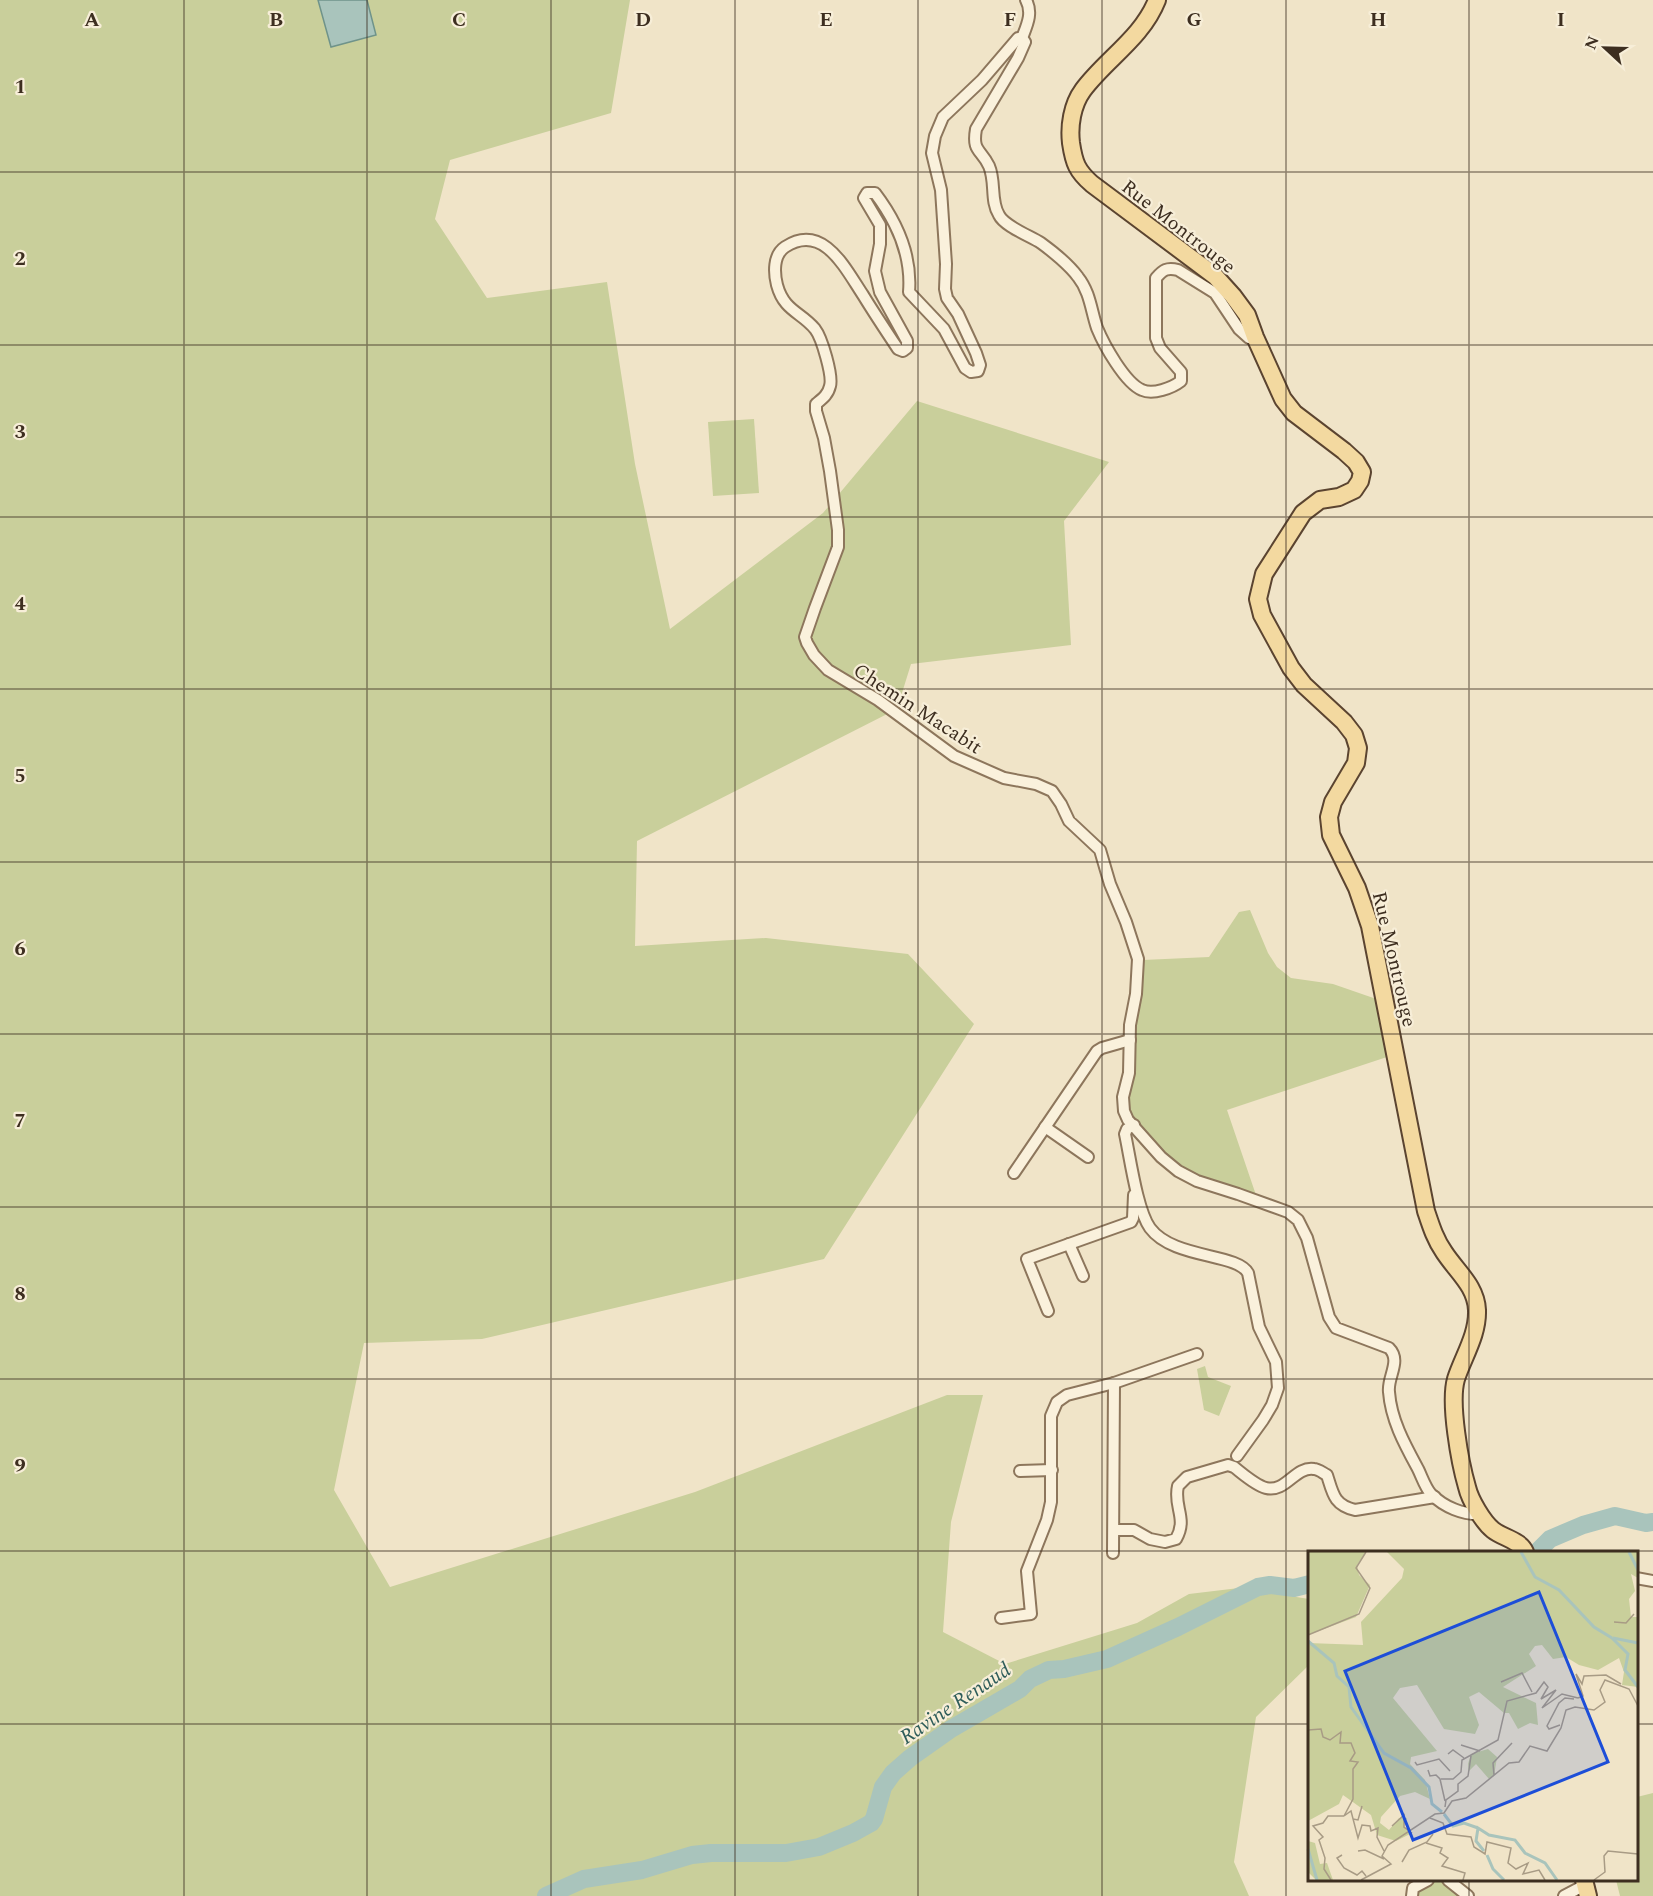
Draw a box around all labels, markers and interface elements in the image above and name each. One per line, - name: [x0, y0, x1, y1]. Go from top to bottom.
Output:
- text: A: [84, 5, 100, 35]
- text: B: [269, 5, 283, 35]
- text: C: [452, 5, 466, 35]
- text: D: [635, 5, 651, 35]
- text: E: [819, 5, 833, 35]
- text: F: [1004, 5, 1016, 35]
- text: G: [1186, 5, 1202, 35]
- text: H: [1370, 5, 1386, 35]
- text: I: [1557, 5, 1565, 35]
- north arrow: [1575, 18, 1635, 78]
- text: N: [1578, 32, 1606, 53]
- text: 1: [14, 72, 26, 102]
- street label: Rue Montrouge: [1115, 172, 1242, 281]
- text: 2: [14, 244, 26, 274]
- text: 3: [14, 417, 26, 447]
- text: 4: [14, 589, 26, 619]
- street label: Chemin Macabit: [847, 656, 988, 762]
- text: 5: [14, 761, 26, 791]
- street label: Rue Montrouge: [1364, 888, 1424, 1030]
- text: 6: [14, 934, 26, 964]
- text: 7: [14, 1106, 26, 1136]
- text: 8: [14, 1279, 26, 1309]
- text: 9: [14, 1451, 26, 1481]
- inset map: [1308, 1551, 1638, 1881]
- water label: Ravine Renaud: [893, 1655, 1018, 1753]

